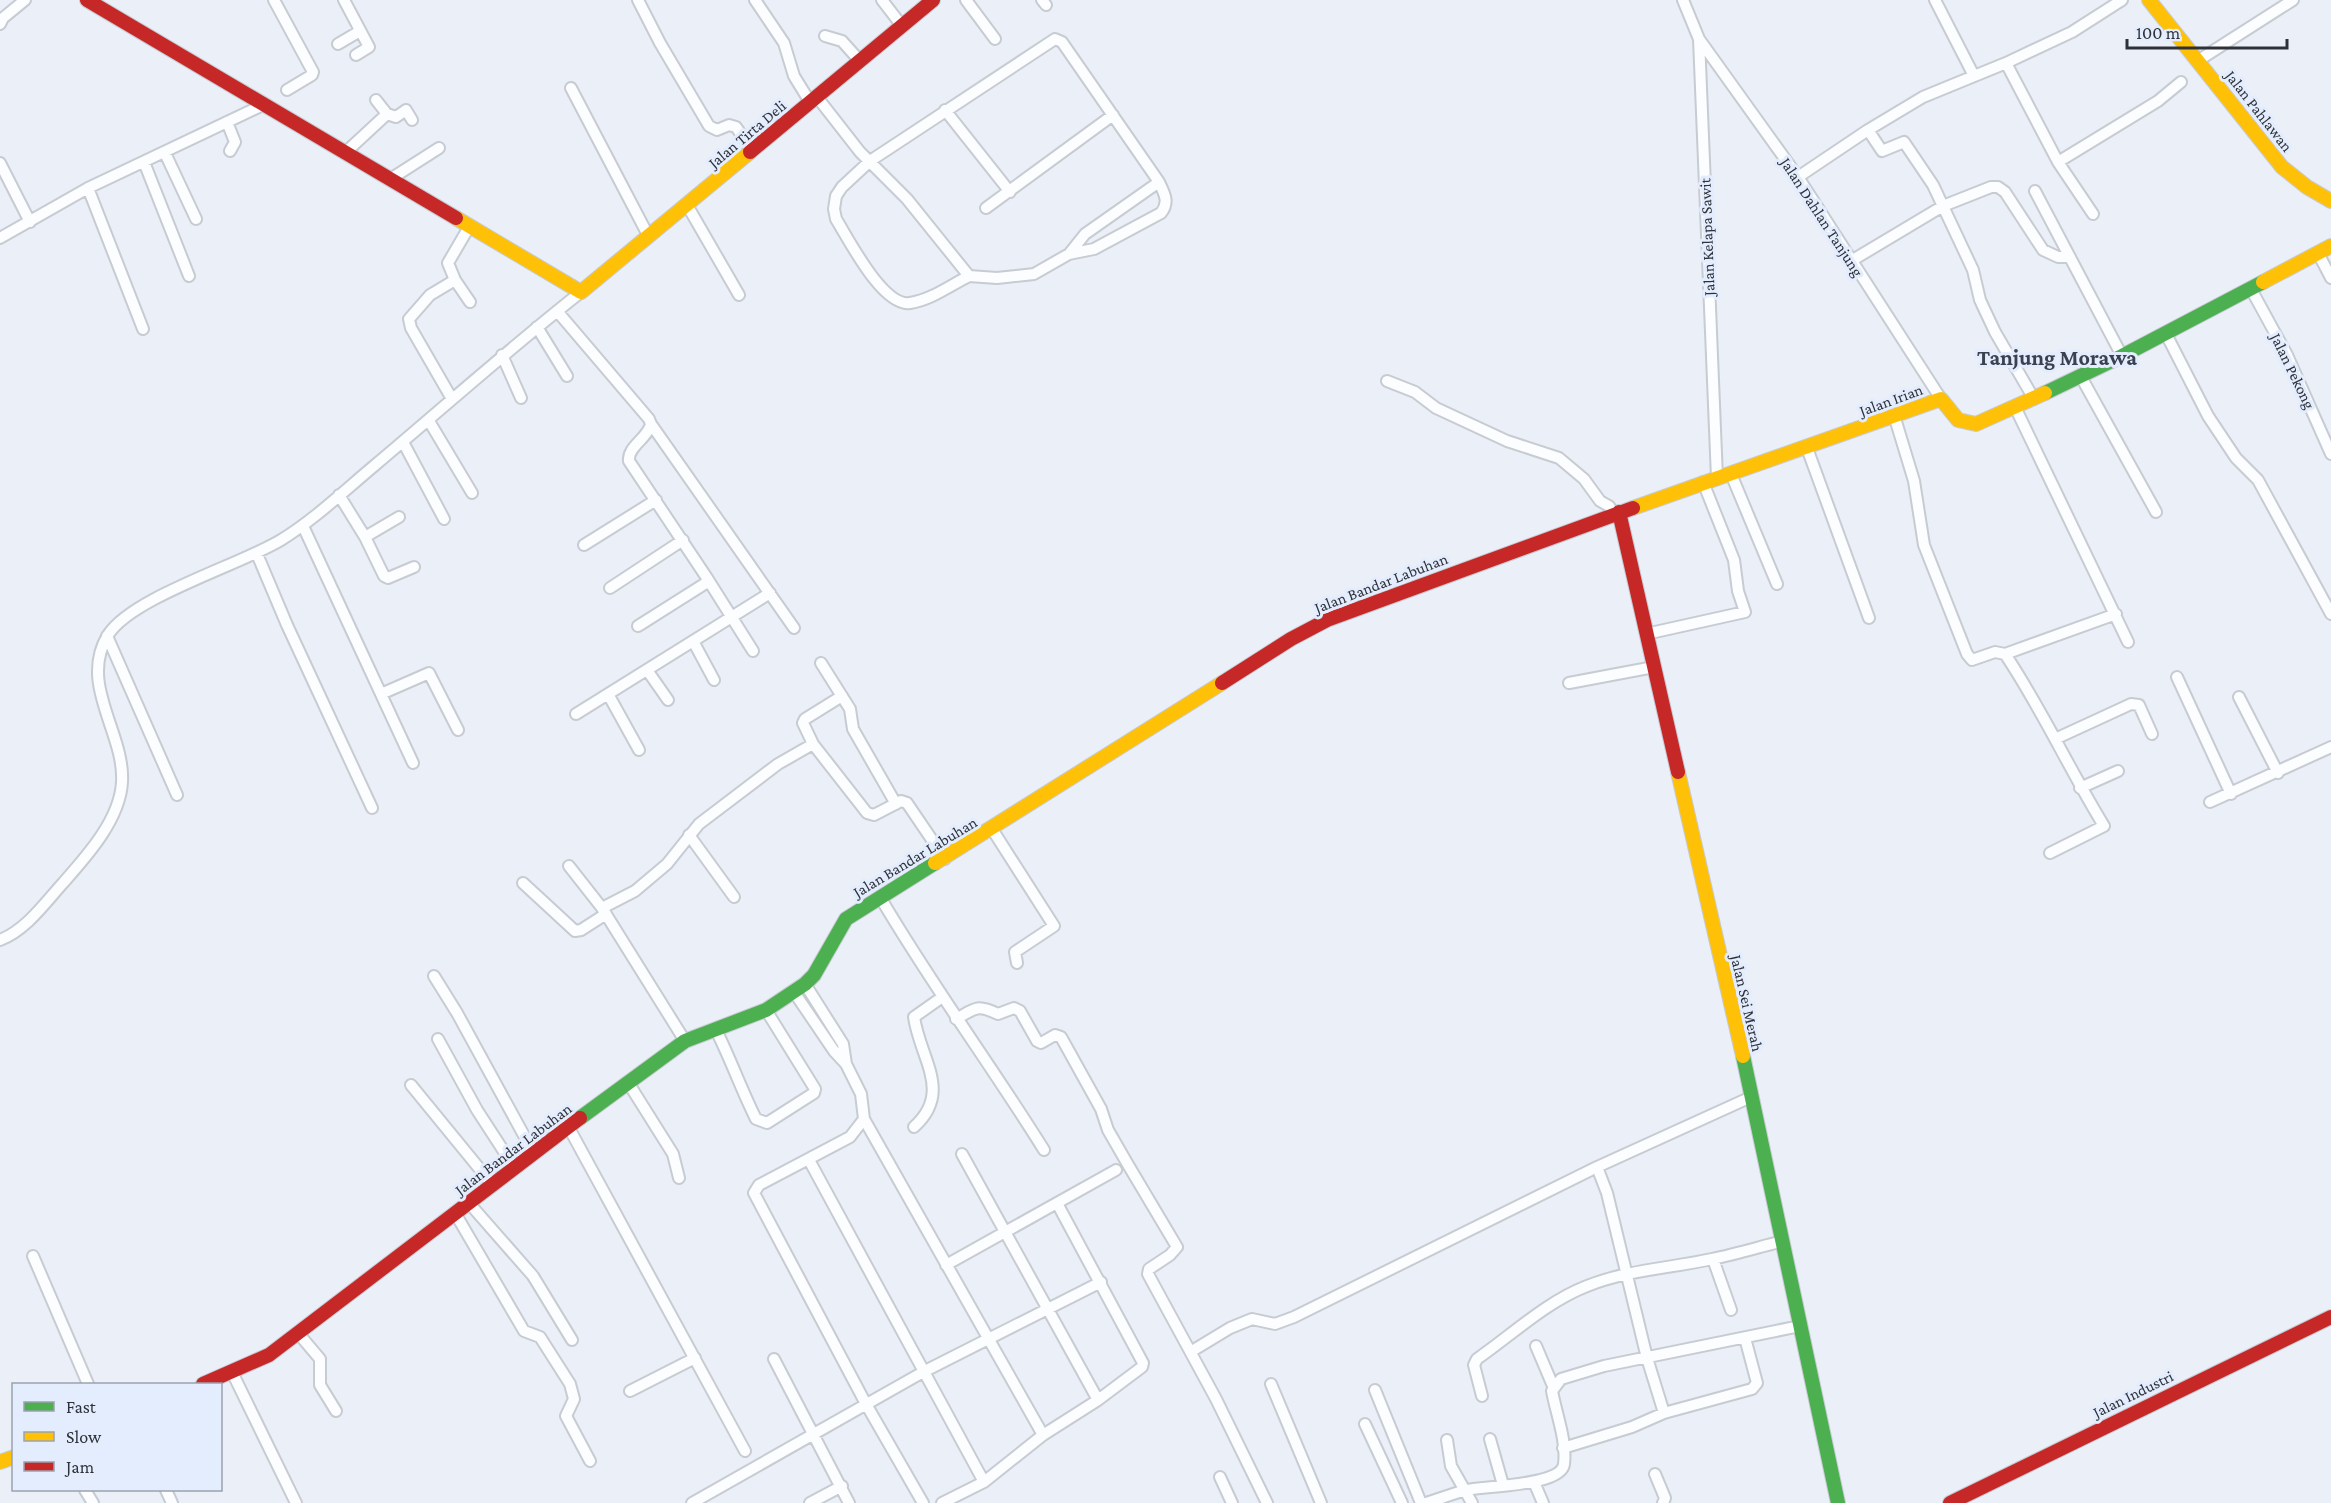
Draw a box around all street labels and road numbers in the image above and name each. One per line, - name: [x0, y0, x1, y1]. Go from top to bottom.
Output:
- street label: Jalan Pahlawan: [2220, 65, 2296, 156]
- street label: Jalan Tirta Deli: [703, 97, 790, 173]
- street label: Jalan Dahlan Tanjung: [1775, 153, 1867, 280]
- street label: Jalan Kelapa Sawit: [1696, 177, 1719, 298]
- street label: Jalan Pekong: [2266, 329, 2319, 412]
- street label: Jalan Irian: [1855, 381, 1926, 421]
- street label: Jalan Bandar Labuhan: [1310, 550, 1451, 618]
- street label: Jalan Bandar Labuhan: [848, 813, 981, 903]
- street label: Jalan Sei Merah: [1726, 951, 1766, 1054]
- street label: Jalan Bandar Labuhan: [450, 1099, 575, 1200]
- street label: Jalan Industri: [2088, 1367, 2176, 1423]

